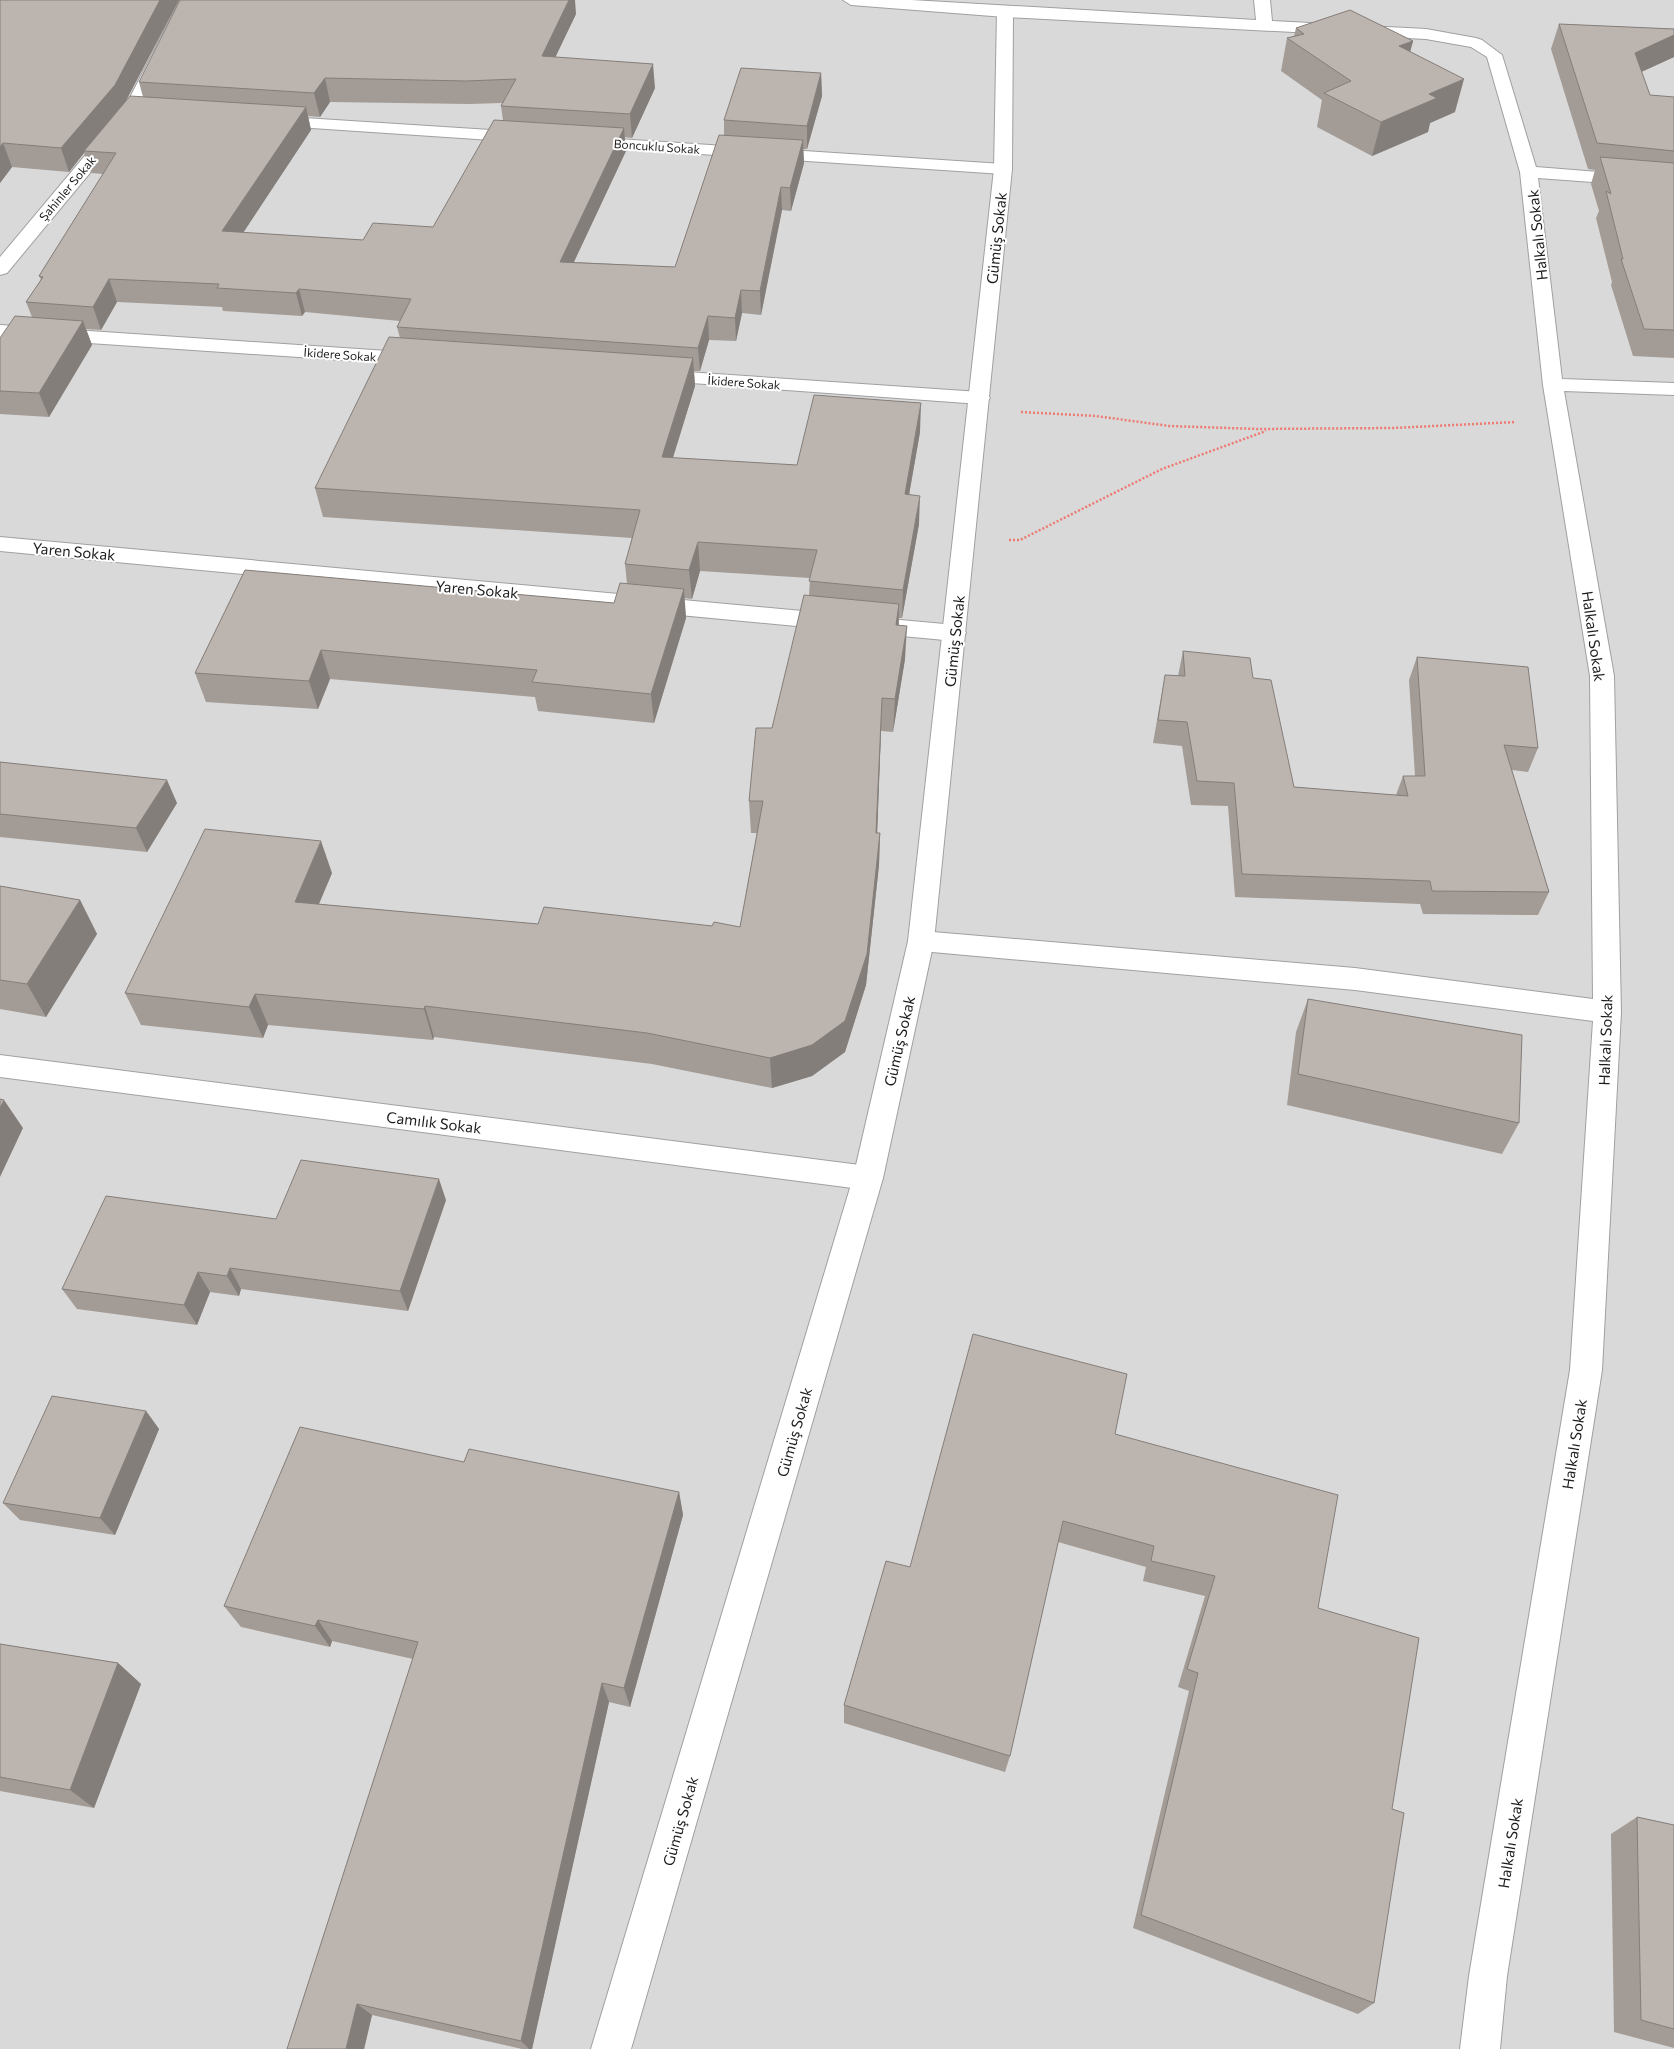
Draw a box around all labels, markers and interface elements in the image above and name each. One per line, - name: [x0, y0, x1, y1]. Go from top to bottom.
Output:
- street label: Boncuklu Sokak: [613, 136, 701, 156]
- street label: Şahinler Sokak: [36, 152, 98, 223]
- street label: Halkalı Sokak: [1523, 189, 1551, 281]
- street label: Gümüş Sokak: [982, 191, 1010, 285]
- street label: İkidere Sokak: [303, 344, 377, 364]
- street label: İkidere Sokak: [707, 372, 781, 392]
- street label: Yaren Sokak: [32, 538, 116, 564]
- street label: Yaren Sokak: [435, 576, 519, 602]
- street label: Halkalı Sokak: [1579, 590, 1609, 682]
- street label: Gümüş Sokak: [940, 594, 968, 688]
- street label: Gümüş Sokak: [880, 994, 918, 1088]
- street label: Halkalı Sokak: [1594, 994, 1616, 1086]
- street label: Camılık Sokak: [385, 1107, 483, 1137]
- street label: Gümüş Sokak: [773, 1385, 815, 1479]
- street label: Halkalı Sokak: [1558, 1398, 1590, 1490]
- street label: Gümüş Sokak: [659, 1774, 701, 1868]
- street label: Halkalı Sokak: [1494, 1797, 1526, 1889]

